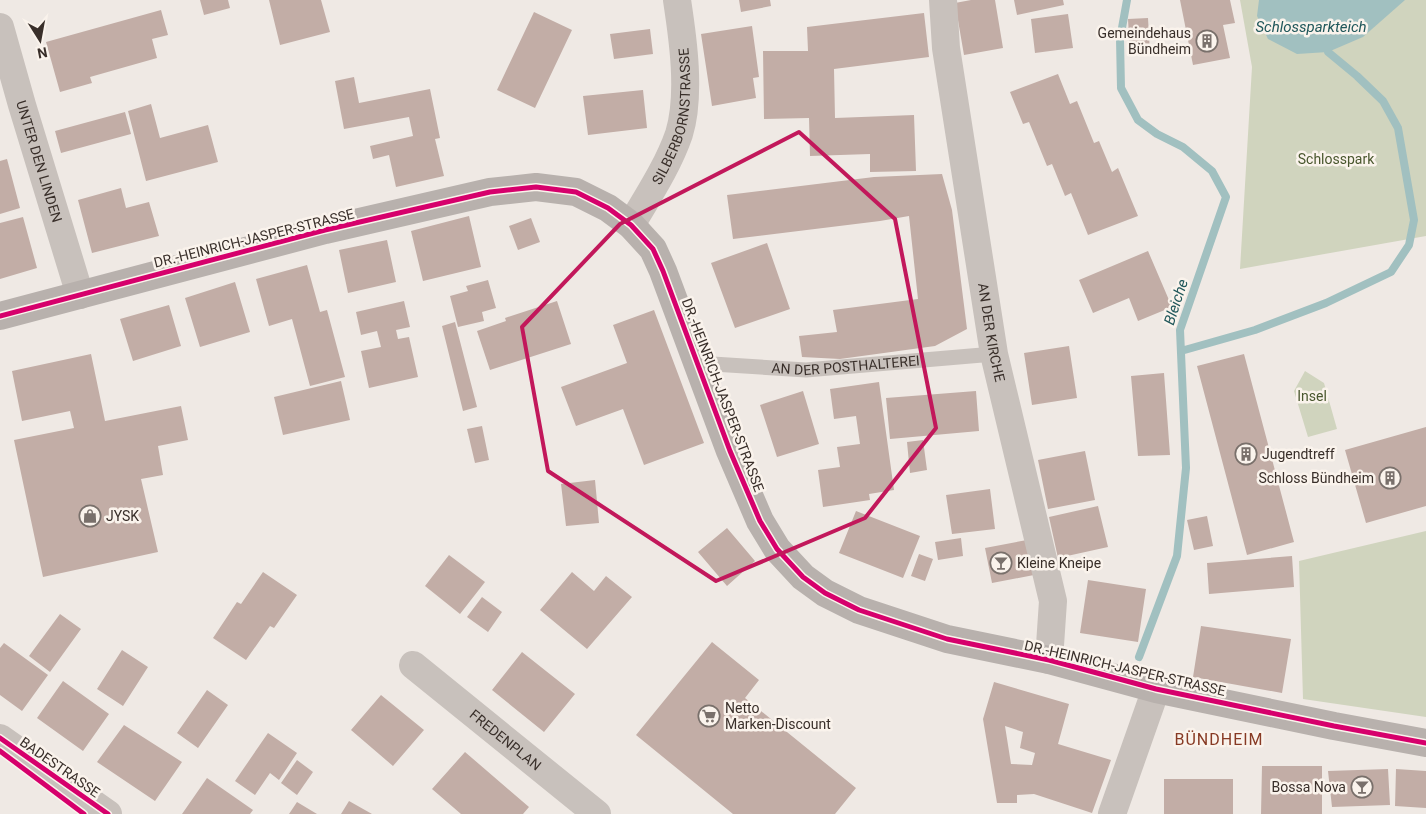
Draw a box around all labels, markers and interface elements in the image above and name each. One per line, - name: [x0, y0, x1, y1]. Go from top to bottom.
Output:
- north arrow: [15, 15, 65, 65]
- water label: Schlossparkteich: [1255, 18, 1367, 36]
- place label: Gemeindehaus Bündheim: [1098, 25, 1191, 57]
- building icon: Gemeindehaus Bündheim: [1195, 29, 1219, 53]
- text: N: [36, 44, 49, 62]
- street label: SILBERBORNSTRASSE: [649, 47, 693, 187]
- street label: UNTER DEN LINDEN: [13, 99, 65, 224]
- park label: Schlosspark: [1298, 151, 1375, 167]
- street label: DR.-HEINRICH-JASPER-STRASSE: [152, 205, 356, 271]
- water label: Bleiche: [1160, 277, 1192, 327]
- street label: AN DER KIRCHE: [975, 282, 1008, 383]
- street label: DR.-HEINRICH-JASPER-STRASSE: [679, 296, 767, 494]
- street label: AN DER POSTHALTEREI: [771, 352, 920, 378]
- park label: Insel: [1297, 388, 1327, 404]
- building icon: Jugendtreff: [1234, 442, 1258, 466]
- place label: Jugendtreff: [1262, 446, 1335, 462]
- building icon: Schloss Bündheim: [1378, 466, 1402, 490]
- place label: Schloss Bündheim: [1258, 470, 1374, 486]
- shop icon: JYSK: [78, 504, 102, 528]
- place label: JYSK: [106, 508, 139, 524]
- bar icon: Kleine Kneipe: [989, 551, 1013, 575]
- place label: Kleine Kneipe: [1017, 555, 1101, 571]
- street label: DR.-HEINRICH-JASPER-STRASSE: [1023, 637, 1227, 699]
- place label: Netto Marken-Discount: [725, 700, 831, 732]
- supermarket icon: Netto Marken-Discount: [697, 704, 721, 728]
- street label: FREDENPLAN: [467, 706, 544, 774]
- district label: BÜNDHEIM: [1174, 730, 1264, 749]
- street label: BADESTRASSE: [17, 733, 103, 801]
- bar icon: Bossa Nova: [1350, 775, 1374, 799]
- place label: Bossa Nova: [1272, 779, 1346, 795]

